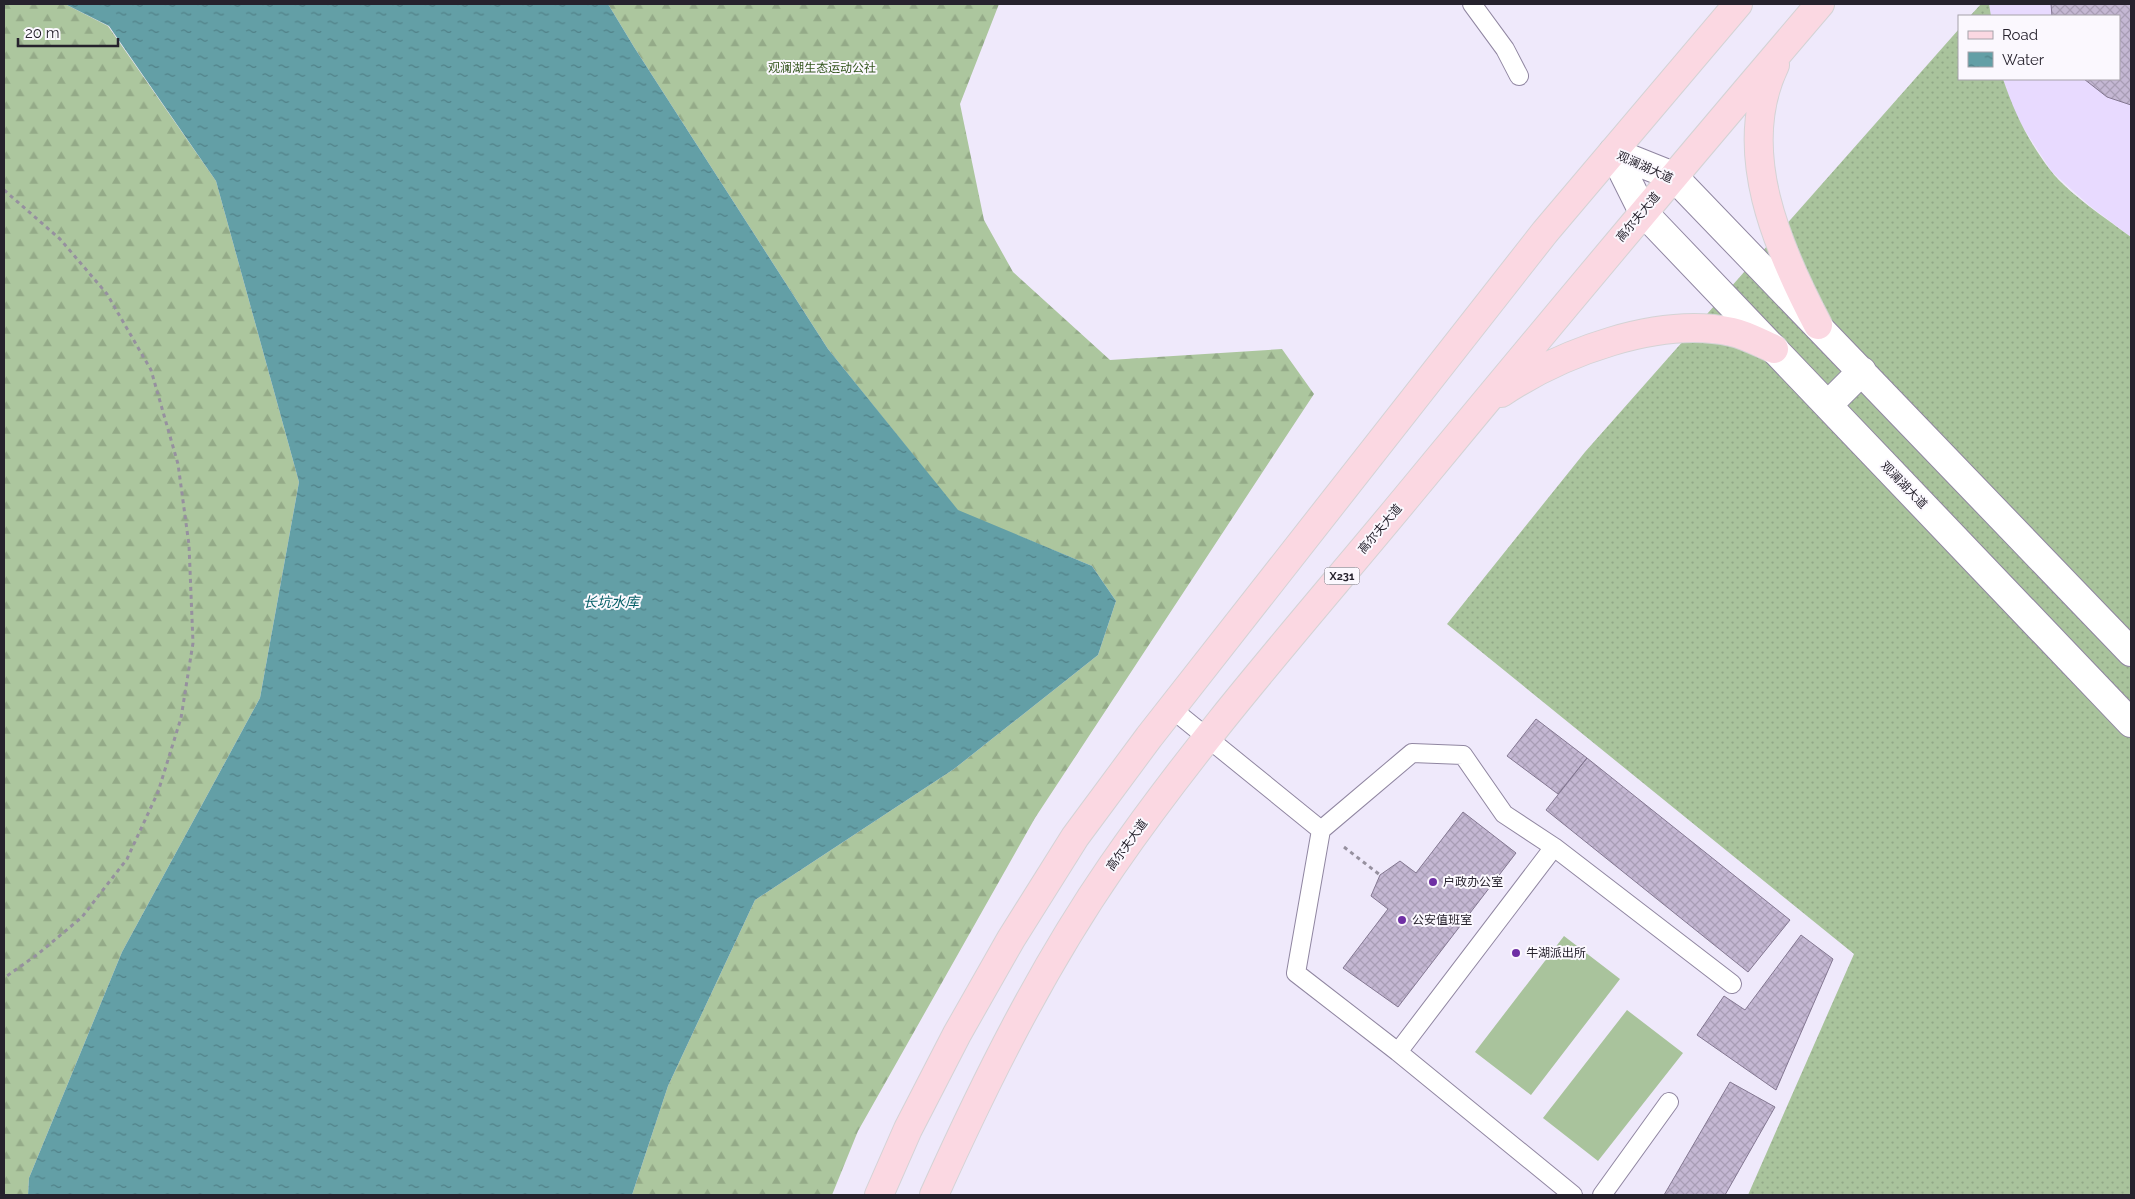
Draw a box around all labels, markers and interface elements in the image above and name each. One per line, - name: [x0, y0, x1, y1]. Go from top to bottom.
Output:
- scale bar: [18, 15, 118, 47]
- legend: [1958, 15, 2120, 80]
- text: 20 m: [25, 24, 60, 42]
- text: Road: [2002, 26, 2038, 44]
- text: Water: [2002, 51, 2045, 69]
- park label: 观澜湖生态运动公社: [768, 61, 876, 75]
- street label: 观澜湖大道: [1615, 148, 1675, 186]
- street label: 高尔夫大道: [1613, 190, 1663, 244]
- street label: 观澜湖大道: [1878, 459, 1930, 511]
- street label: 高尔夫大道: [1355, 502, 1405, 556]
- road number: X231: [1324, 568, 1360, 584]
- water label: 长坑水库: [583, 594, 641, 610]
- street label: 高尔夫大道: [1104, 817, 1150, 873]
- place label: 户政办公室: [1443, 875, 1503, 889]
- marker: 户政办公室: [1427, 876, 1439, 888]
- place label: 公安值班室: [1412, 913, 1472, 927]
- marker: 公安值班室: [1396, 914, 1408, 926]
- place label: 牛湖派出所: [1526, 946, 1586, 960]
- marker: 牛湖派出所: [1510, 947, 1522, 959]

